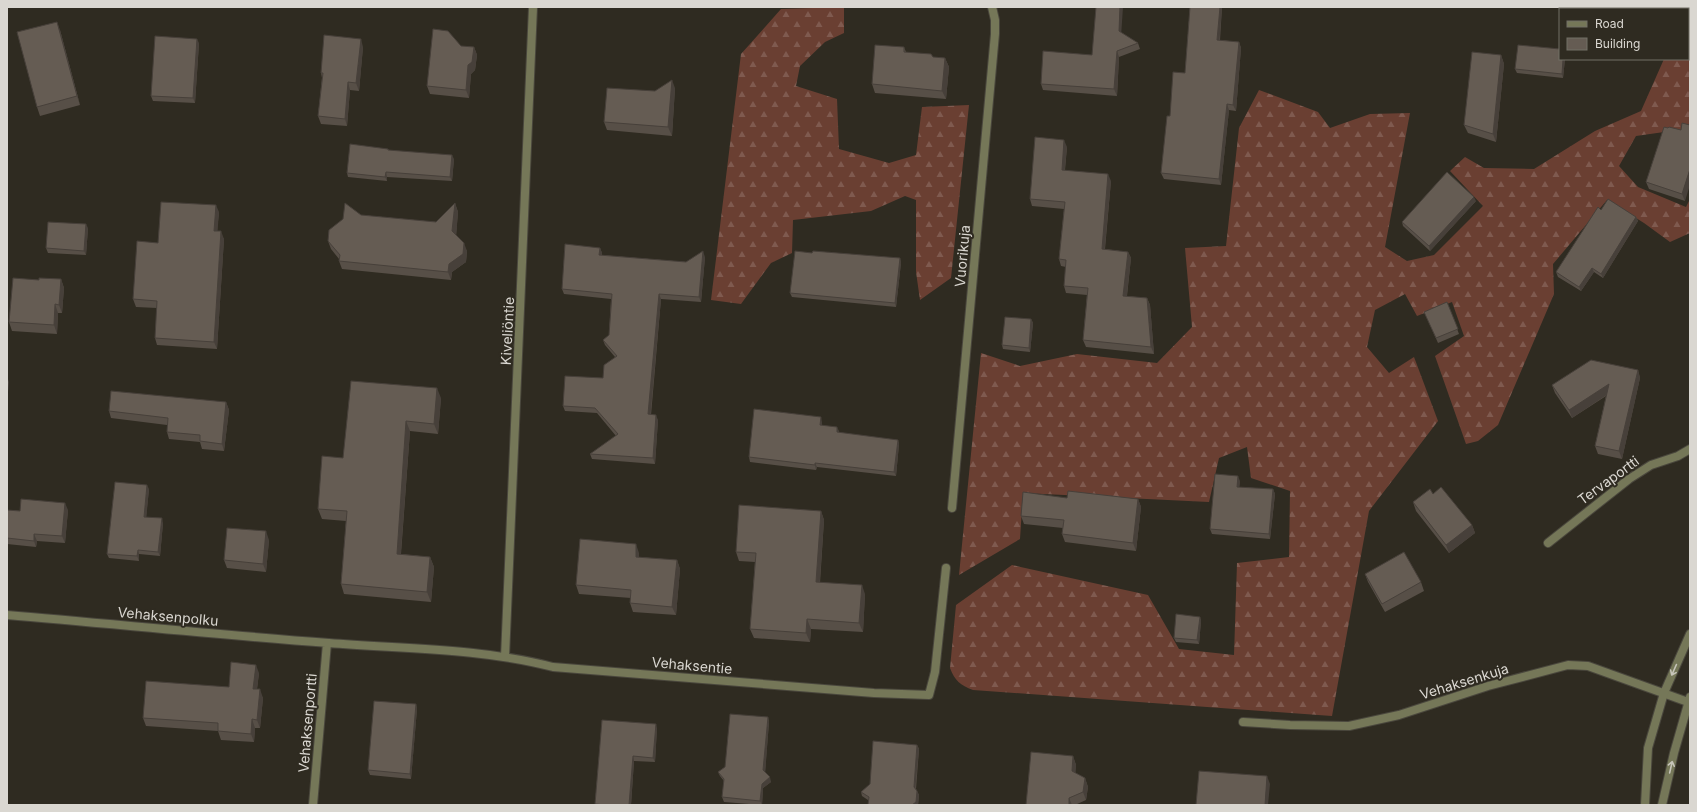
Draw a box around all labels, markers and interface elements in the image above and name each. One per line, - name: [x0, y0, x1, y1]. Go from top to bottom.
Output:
- legend: [1559, 8, 1689, 60]
- text: Road: [1595, 16, 1624, 31]
- text: Building: [1595, 36, 1640, 51]
- street label: Vuorikuja: [951, 224, 973, 288]
- street label: Kiveliöntie: [497, 296, 517, 366]
- street label: Tervaportti: [1574, 452, 1642, 508]
- street label: Vehaksenpolku: [117, 603, 219, 629]
- street label: Vehaksentie: [651, 653, 733, 677]
- street label: Vehaksenkuja: [1418, 659, 1510, 703]
- one-way arrow: [1670, 663, 1677, 675]
- street label: Vehaksenportti: [294, 673, 320, 773]
- one-way arrow: [1667, 761, 1675, 774]

